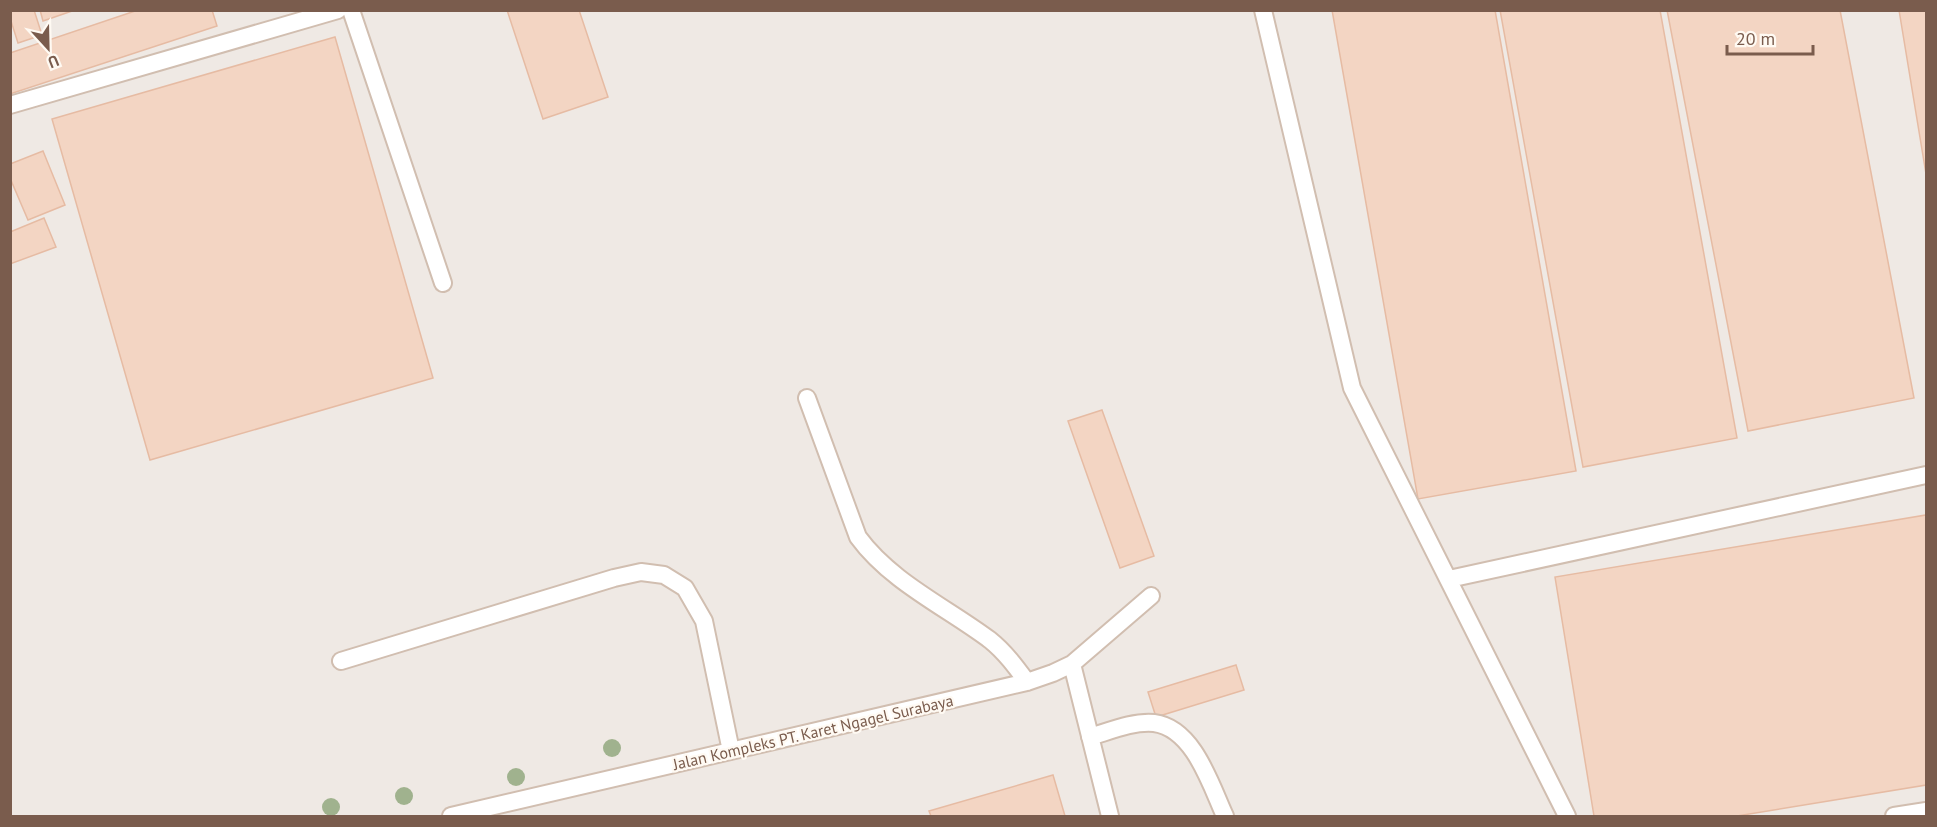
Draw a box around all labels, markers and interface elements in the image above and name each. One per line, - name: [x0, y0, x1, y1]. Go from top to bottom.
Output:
- north arrow: [18, 18, 78, 78]
- scale bar: [1727, 18, 1812, 56]
- text: 20 m: [1736, 27, 1775, 50]
- text: U: [45, 51, 62, 73]
- street label: Jalan Kompleks PT. Karet Ngagel Surabaya: [670, 690, 955, 774]

